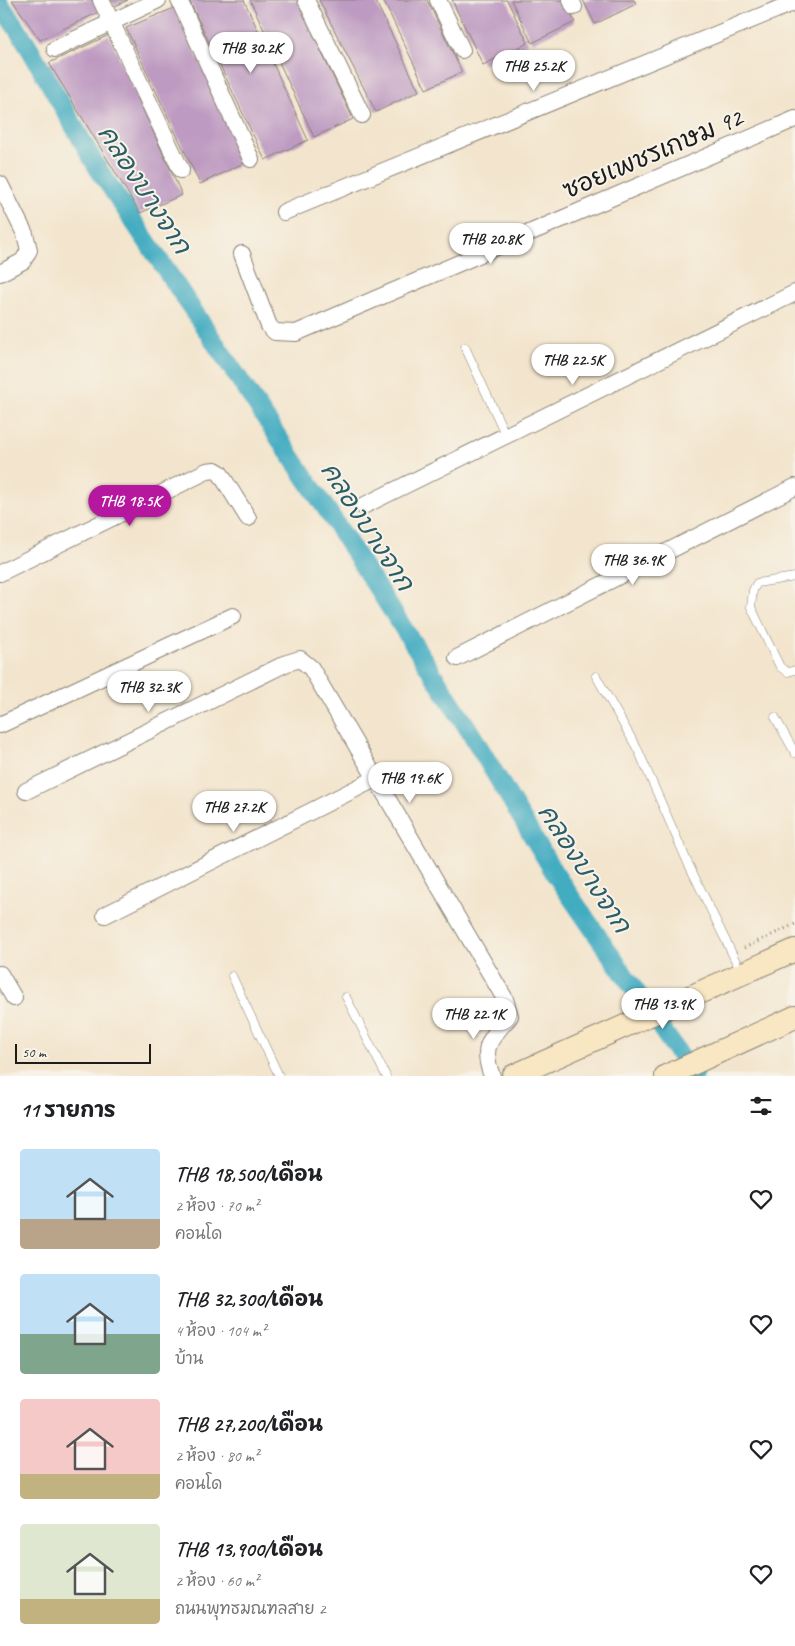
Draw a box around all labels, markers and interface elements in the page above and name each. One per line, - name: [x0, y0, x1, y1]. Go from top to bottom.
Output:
- pin: THB 30.2K: [194, 32, 308, 74]
- text: THB 30.2K: [220, 38, 282, 58]
- pin: THB 25.2K: [477, 49, 591, 92]
- text: THB 25.2K: [503, 56, 565, 76]
- street label: ซอยเพชรเกษม 92: [558, 101, 749, 206]
- water label: คลองบางจาก: [91, 119, 199, 261]
- pin: THB 20.8K: [434, 222, 548, 265]
- text: THB 20.8K: [460, 229, 522, 249]
- pin: THB 22.5K: [516, 344, 630, 386]
- text: THB 22.5K: [542, 350, 604, 370]
- water label: คลองบางจาก: [314, 456, 422, 598]
- pin: THB 18.5K: [73, 484, 187, 527]
- text: THB 18.5K: [99, 491, 161, 511]
- pin: THB 36.9K: [576, 544, 690, 586]
- text: THB 36.9K: [602, 550, 664, 570]
- pin: THB 32.3K: [92, 670, 206, 713]
- text: THB 32.3K: [118, 677, 180, 697]
- pin: THB 19.6K: [353, 762, 467, 804]
- text: THB 19.6K: [379, 768, 441, 788]
- pin: THB 27.2K: [177, 790, 291, 833]
- text: THB 27.2K: [203, 797, 265, 817]
- water label: คลองบางจาก: [531, 798, 639, 940]
- pin: THB 13.9K: [606, 988, 720, 1030]
- text: THB 13.9K: [632, 994, 694, 1014]
- pin: THB 22.1K: [417, 998, 531, 1040]
- text: THB 22.1K: [443, 1004, 505, 1024]
- scale bar: [15, 1041, 151, 1064]
- text: 50 m: [22, 1044, 46, 1061]
- icon: filters: [747, 1092, 775, 1120]
- text: 11 รายการ: [20, 1097, 116, 1123]
- text: THB 18,500/เดือน: [175, 1161, 323, 1187]
- icon: home: [60, 1169, 120, 1229]
- icon: heart: [747, 1185, 775, 1213]
- text: 2 ห้อง · 70 m²: [175, 1196, 259, 1216]
- text: คอนโด: [175, 1224, 222, 1244]
- text: THB 32,300/เดือน: [175, 1286, 323, 1312]
- icon: home: [60, 1294, 120, 1354]
- icon: heart: [747, 1310, 775, 1338]
- text: 4 ห้อง · 104 m²: [175, 1321, 266, 1341]
- text: บ้าน: [175, 1349, 203, 1369]
- text: THB 27,200/เดือน: [175, 1411, 323, 1437]
- icon: home: [60, 1419, 120, 1479]
- icon: heart: [747, 1435, 775, 1463]
- text: 2 ห้อง · 80 m²: [175, 1446, 259, 1466]
- text: คอนโด: [175, 1474, 222, 1494]
- text: THB 13,900/เดือน: [175, 1536, 323, 1562]
- icon: home: [60, 1544, 120, 1604]
- icon: heart: [747, 1560, 775, 1588]
- text: 2 ห้อง · 60 m²: [175, 1571, 259, 1591]
- text: ถนนพุทธมณฑลสาย 2: [175, 1599, 326, 1619]

